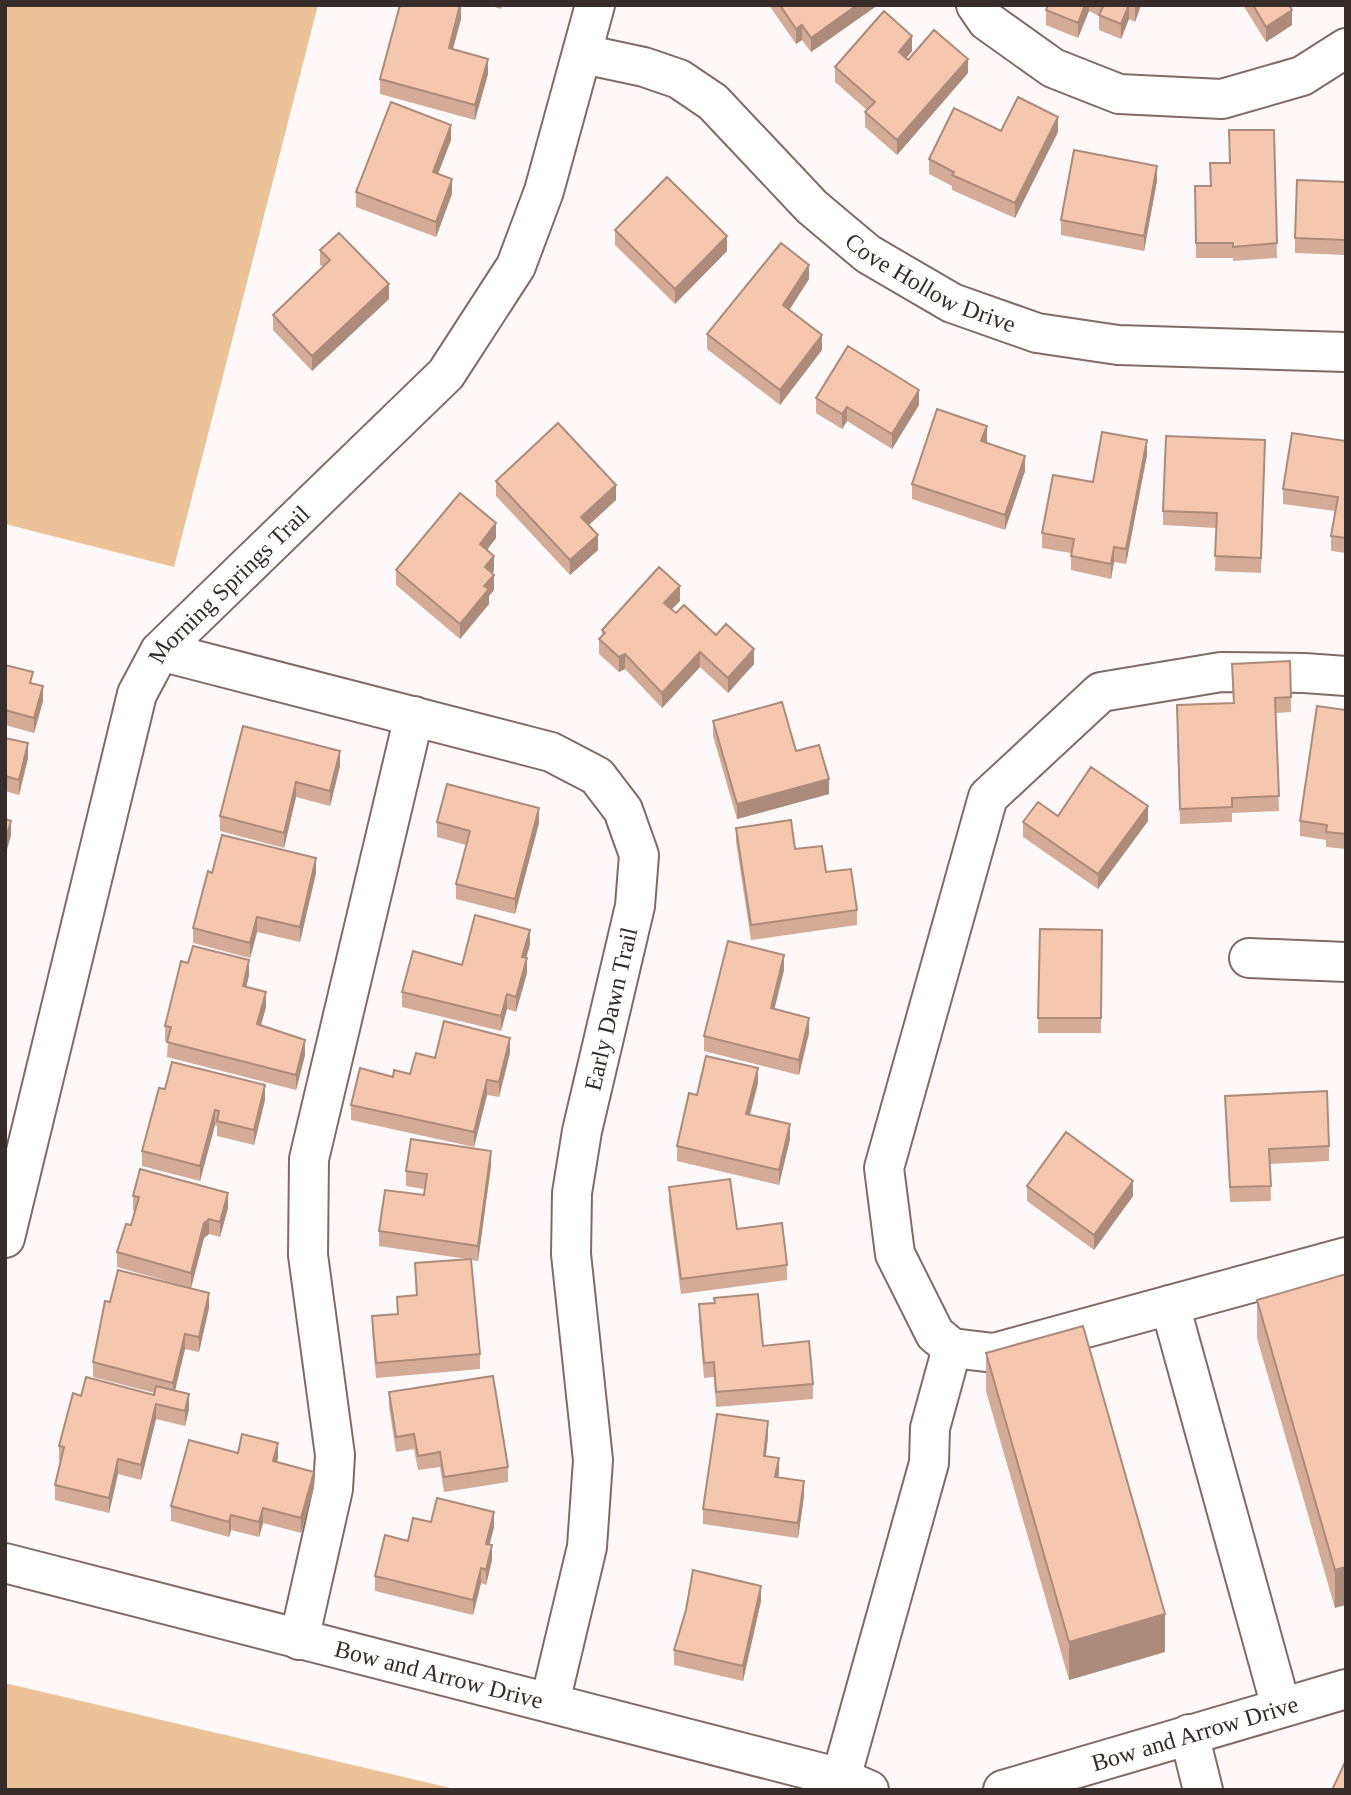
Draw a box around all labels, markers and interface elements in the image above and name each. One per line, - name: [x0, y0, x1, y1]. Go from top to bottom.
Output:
- street label: Cove Hollow Drive: [840, 228, 1019, 337]
- street label: Morning Springs Trail: [143, 500, 315, 668]
- street label: Early Dawn Trail: [580, 925, 642, 1093]
- street label: Bow and Arrow Drive: [332, 1635, 546, 1714]
- street label: Bow and Arrow Drive: [1089, 1691, 1301, 1776]

